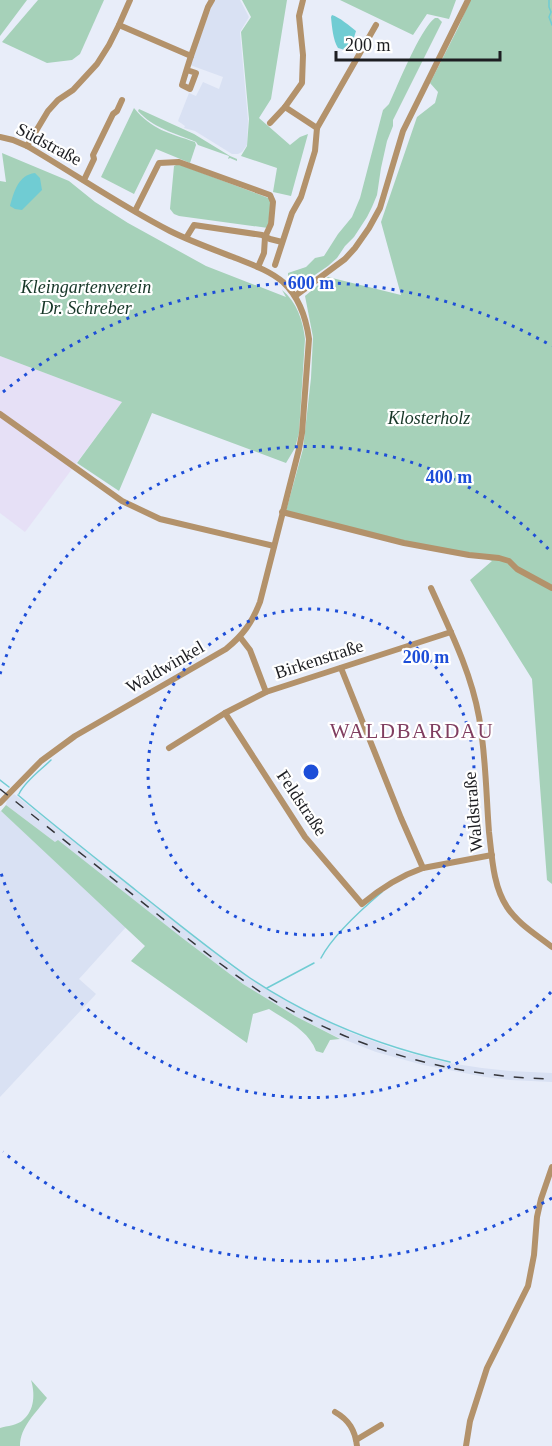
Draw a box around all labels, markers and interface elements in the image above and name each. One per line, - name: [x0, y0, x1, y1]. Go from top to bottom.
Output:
- scale bar: [336, 24, 500, 62]
- text: 200 m: [345, 35, 391, 55]
- street label: Südstraße: [13, 119, 85, 169]
- text: 600 m: [288, 273, 334, 293]
- park label: Kleingartenverein Dr. Schreber: [20, 277, 151, 318]
- park label: Klosterholz: [387, 408, 470, 428]
- text: 400 m: [426, 467, 472, 487]
- street label: Birkenstraße: [272, 635, 366, 683]
- street label: Waldwinkel: [123, 637, 207, 697]
- text: 200 m: [403, 647, 449, 667]
- district label: WALDBARDAU: [330, 719, 494, 743]
- centre of rings: [301, 762, 321, 782]
- street label: Feldstraße: [273, 766, 331, 840]
- street label: Waldstraße: [460, 771, 486, 853]

